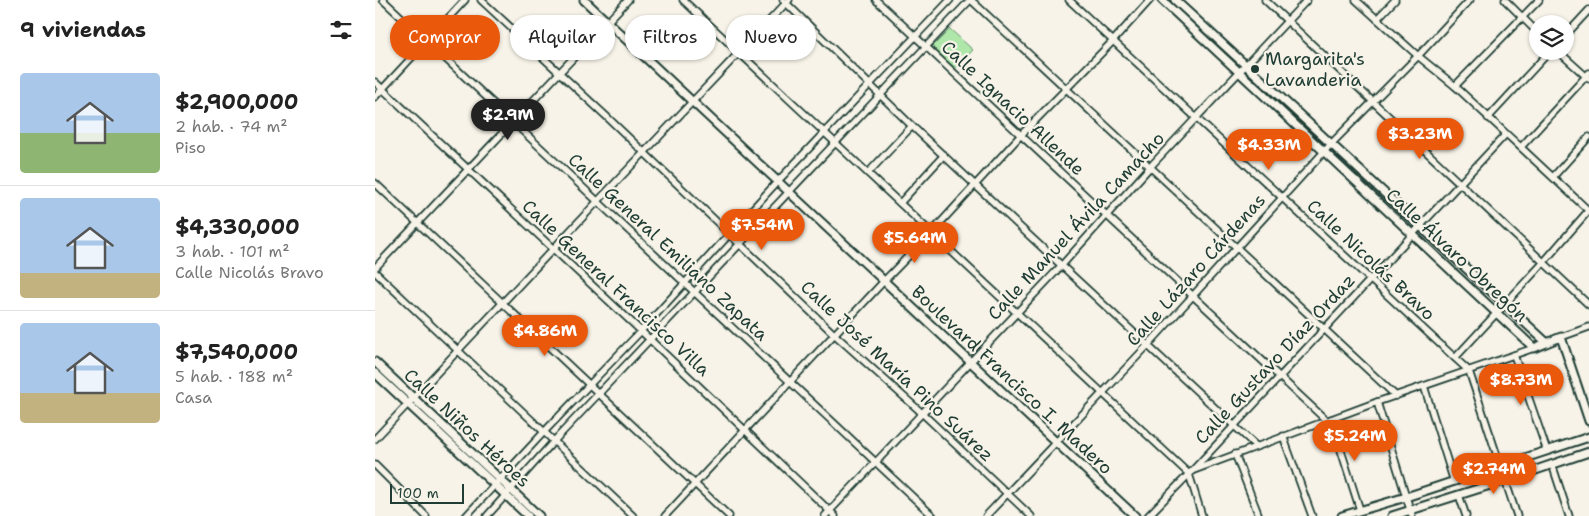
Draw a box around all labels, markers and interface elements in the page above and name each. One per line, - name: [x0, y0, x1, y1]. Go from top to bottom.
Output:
- chip: Comprar: [390, 15, 500, 60]
- chip: Alquilar: [510, 15, 615, 60]
- chip: Filtros: [625, 15, 716, 60]
- chip: Nuevo: [726, 15, 816, 60]
- map controls: [1529, 15, 1574, 60]
- button: layers: [1529, 15, 1574, 60]
- text: 9 viviendas: [20, 16, 146, 44]
- icon: filters: [327, 16, 355, 44]
- street label: Calle Ignacio Allende: [936, 35, 1090, 181]
- place label: Margarita's Lavanderia: [1265, 47, 1365, 92]
- marker: Margarita's Lavanderia: [1249, 63, 1261, 75]
- text: $2,900,000: [175, 88, 299, 116]
- icon: home: [60, 93, 120, 153]
- pin: $2.9M: [473, 98, 543, 141]
- text: $2.9M: [482, 104, 534, 125]
- text: 2 hab. · 74 m²: [175, 116, 288, 137]
- pin: $3.23M: [1379, 118, 1461, 160]
- text: $3.23M: [1388, 123, 1452, 144]
- street label: Calle Manuel Ávila Camacho: [982, 127, 1170, 325]
- pin: $4.33M: [1228, 128, 1310, 171]
- text: $4.33M: [1237, 134, 1301, 155]
- text: Piso: [175, 137, 206, 158]
- street label: Calle General Emiliano Zapata: [563, 148, 773, 346]
- street label: Calle Álvaro Obregón: [1381, 183, 1533, 327]
- street label: Calle Lázaro Cárdenas: [1121, 189, 1271, 351]
- street label: Calle General Francisco Villa: [517, 194, 715, 382]
- street label: Calle Nicolás Bravo: [1302, 194, 1440, 326]
- pin: $7.54M: [721, 208, 803, 251]
- text: $4,330,000: [175, 213, 300, 241]
- text: $7.54M: [731, 214, 793, 235]
- icon: home: [60, 218, 120, 278]
- pin: $5.64M: [874, 222, 956, 264]
- text: $5.64M: [883, 227, 947, 248]
- text: 3 hab. · 101 m²: [175, 241, 290, 262]
- text: Calle Nicolás Bravo: [175, 262, 324, 283]
- street label: Calle Gustavo Díaz Ordaz: [1190, 269, 1360, 449]
- street label: Calle José María Pino Suárez: [795, 275, 999, 467]
- street label: Boulevard Francisco I. Madero: [906, 280, 1118, 480]
- pin: $4.86M: [504, 314, 586, 357]
- text: $4.86M: [513, 320, 577, 341]
- text: $7,540,000: [175, 338, 298, 366]
- icon: home: [60, 343, 120, 403]
- street label: Calle Niños Héroes: [399, 363, 535, 493]
- pin: $8.73M: [1480, 364, 1562, 406]
- text: 5 hab. · 188 m²: [175, 366, 293, 387]
- text: $8.73M: [1490, 369, 1552, 390]
- text: Casa: [175, 387, 212, 408]
- pin: $5.24M: [1314, 420, 1396, 462]
- text: $5.24M: [1323, 425, 1387, 446]
- pin: $2.74M: [1453, 452, 1535, 495]
- text: $2.74M: [1462, 458, 1526, 479]
- scale bar: [390, 481, 464, 504]
- text: 100 m: [397, 484, 439, 502]

